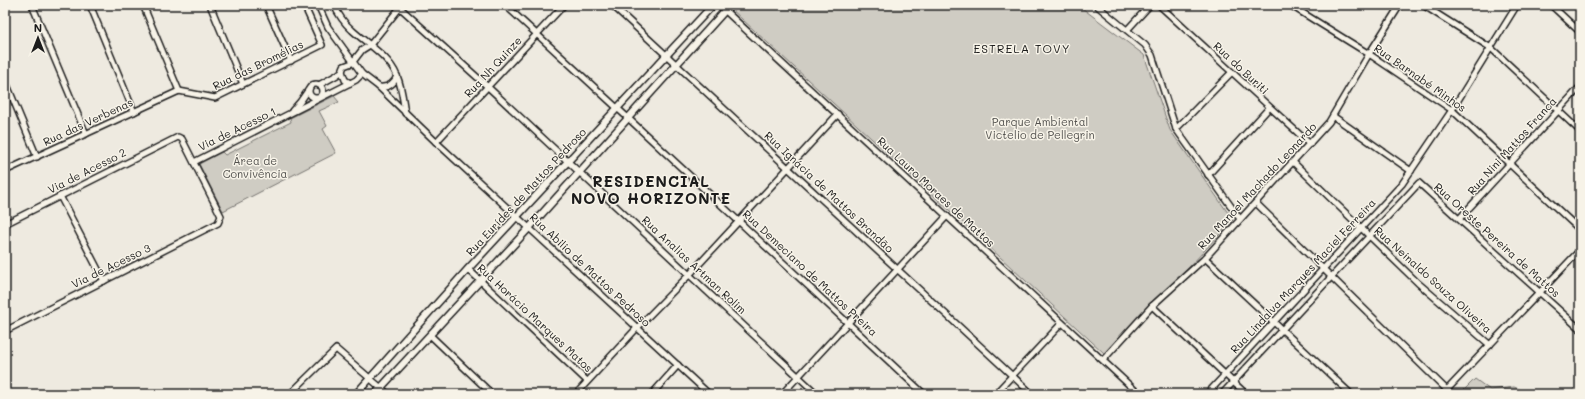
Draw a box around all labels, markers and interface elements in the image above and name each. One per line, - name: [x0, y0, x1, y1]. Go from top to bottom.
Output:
- north arrow: [18, 18, 58, 58]
- text: N: [34, 20, 42, 35]
- street label: Rua Nh Quinze: [460, 33, 525, 100]
- street label: Rua das Bromélias: [210, 36, 306, 93]
- street label: Rua do Buriti: [1210, 38, 1272, 97]
- district label: ESTRELA TOVY: [973, 40, 1071, 56]
- street label: Rua Barnabé Minhos: [1371, 40, 1469, 115]
- street label: Rua das Verbenas: [40, 94, 135, 149]
- street label: Rua Nini Mattos Franca: [1464, 94, 1560, 198]
- street label: Via de Acesso 1: [195, 103, 278, 154]
- park label: Parque Ambiental Victelio de Pellegrin: [985, 114, 1095, 142]
- street label: Rua Manoel Machado Leonardo: [1194, 119, 1320, 252]
- street label: Rua Eurídes de Mattos Pedroso: [462, 124, 589, 259]
- street label: Rua Ignácia de Mattos Brandão: [762, 128, 897, 256]
- street label: Rua Lauro Moraes de Mattos: [874, 133, 998, 250]
- street label: Via de Acesso 2: [45, 144, 128, 197]
- park label: Área de Convivência: [223, 153, 288, 181]
- district label: RESIDENCIAL NOVO HORIZONTE: [571, 171, 731, 208]
- street label: Rua Oreste Pereira de Mattos: [1431, 179, 1564, 300]
- street label: Rua Lindalva Marques Maciel Ferreira: [1227, 195, 1379, 356]
- street label: Rua Demeciano de Mattos Preira: [740, 206, 881, 339]
- street label: Rua Abilio de Mattos Pedroso: [527, 210, 654, 330]
- street label: Rua Analias Artman Rolim: [639, 212, 750, 317]
- street label: Rua Neinaldo Souza Oliveira: [1372, 223, 1495, 336]
- street label: Via de Acesso 3: [69, 240, 153, 291]
- street label: Rua Horácio Marques Matos: [475, 260, 596, 375]

